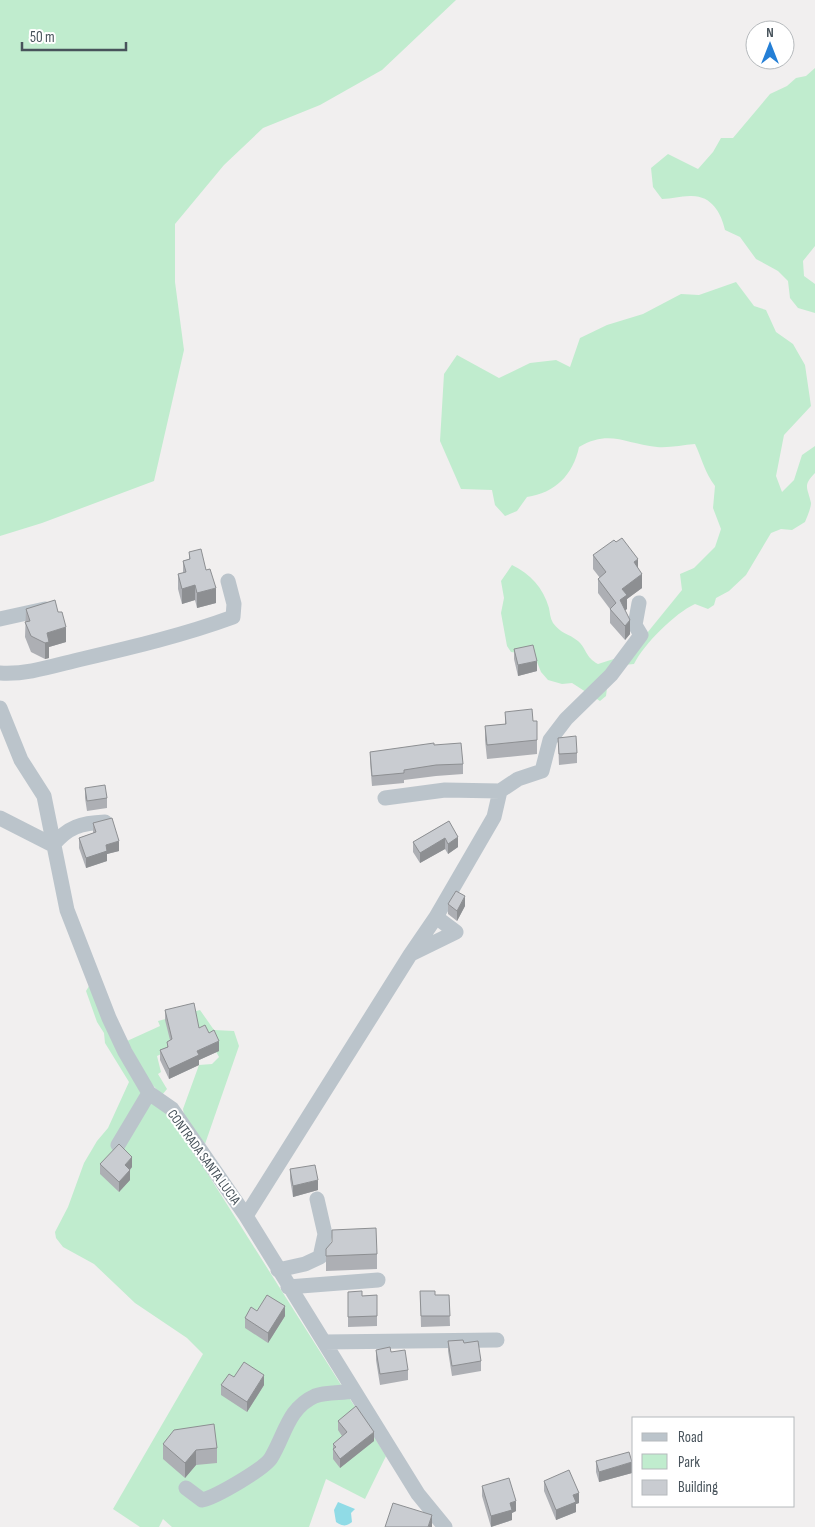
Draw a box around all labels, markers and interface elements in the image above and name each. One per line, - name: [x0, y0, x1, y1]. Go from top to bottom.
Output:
- scale bar: [22, 20, 126, 52]
- north arrow: [745, 20, 795, 70]
- text: N: [766, 24, 774, 41]
- text: 50 m: [30, 28, 55, 47]
- street label: CONTRADA SANTA LUCIA: [164, 1106, 245, 1209]
- legend: [632, 1417, 795, 1507]
- text: Road: [678, 1428, 703, 1447]
- text: Park: [678, 1453, 700, 1472]
- text: Building: [678, 1478, 718, 1497]

